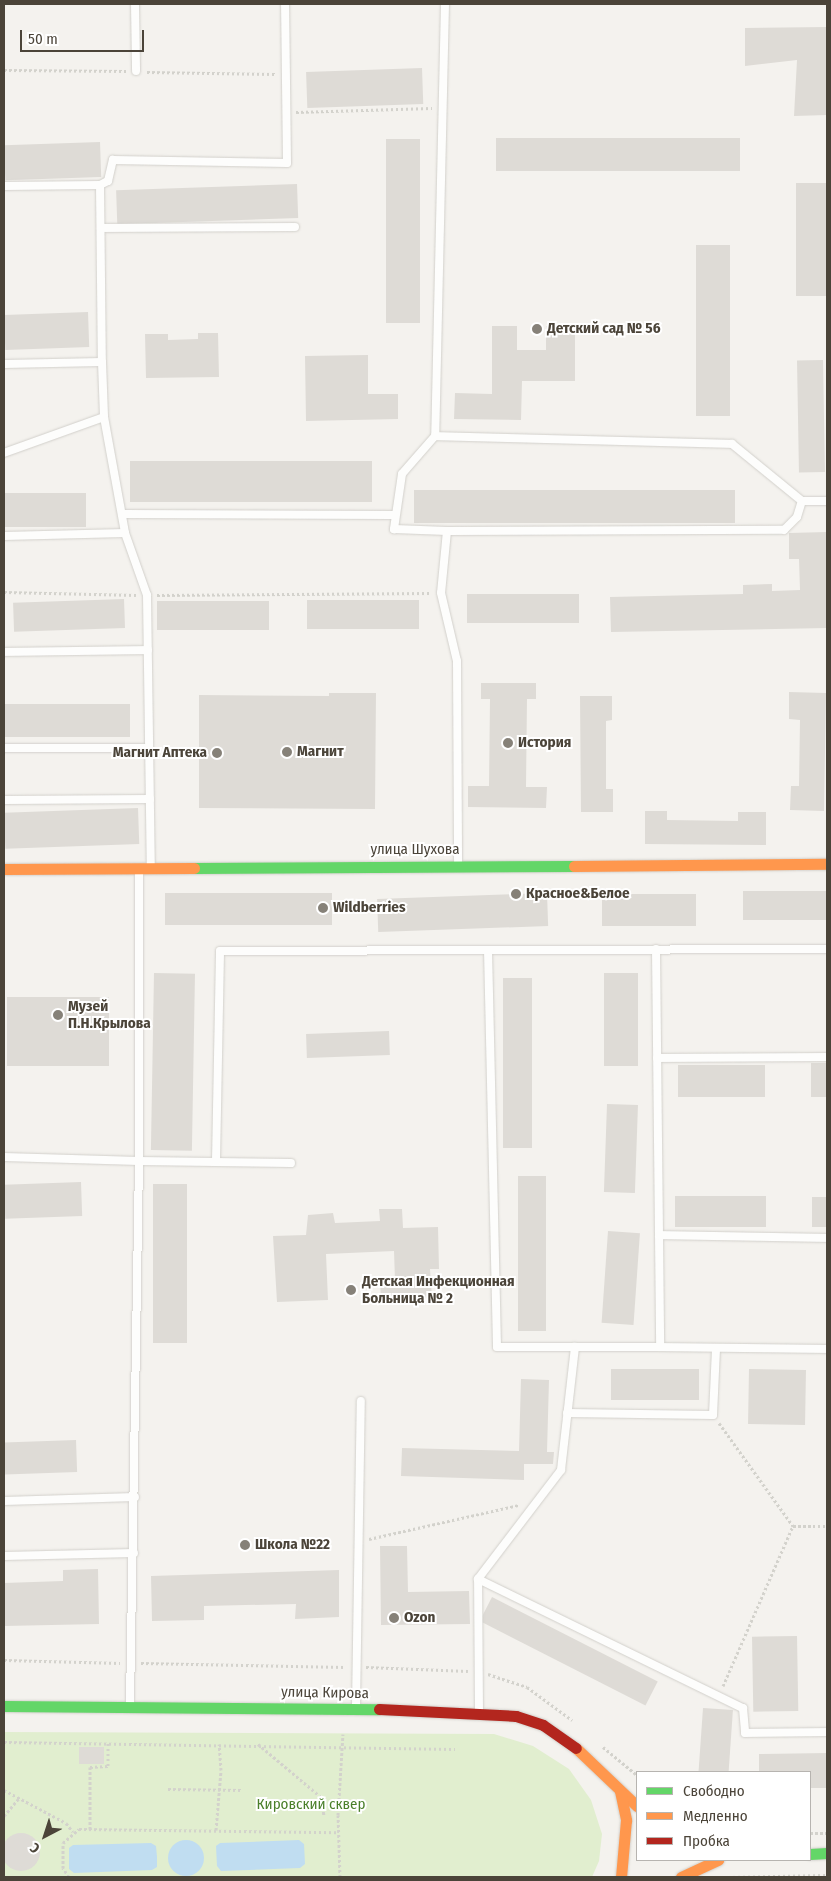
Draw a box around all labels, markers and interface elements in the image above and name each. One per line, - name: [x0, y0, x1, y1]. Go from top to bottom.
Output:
- scale bar: [22, 20, 146, 52]
- text: 50 m: [28, 30, 58, 48]
- place label: Детский сад № 56: [547, 320, 661, 338]
- marker: Детский сад № 56: [531, 323, 543, 335]
- place label: История: [518, 734, 571, 752]
- marker: История: [502, 737, 514, 749]
- place label: Магнит: [297, 743, 344, 761]
- place label: Магнит Аптека: [113, 744, 207, 762]
- marker: Магнит: [281, 746, 293, 758]
- marker: Магнит Аптека: [211, 747, 223, 759]
- street label: улица Шухова: [370, 841, 460, 859]
- place label: Красное&Белое: [526, 885, 629, 903]
- marker: Красное&Белое: [510, 888, 522, 900]
- place label: Wildberries: [333, 899, 405, 917]
- marker: Wildberries: [317, 902, 329, 914]
- place label: Музей П.Н.Крылова: [68, 997, 151, 1032]
- marker: Музей П.Н.Крылова: [52, 1009, 64, 1021]
- place label: Детская Инфекционная Больница № 2: [362, 1272, 515, 1307]
- marker: Детская Инфекционная Больница № 2: [344, 1283, 358, 1297]
- place label: Школа №22: [255, 1536, 330, 1554]
- marker: Школа №22: [239, 1539, 251, 1551]
- place label: Ozon: [404, 1609, 435, 1627]
- marker: Ozon: [388, 1612, 400, 1624]
- street label: улица Кирова: [281, 1683, 369, 1703]
- legend: [636, 1771, 811, 1861]
- text: Свободно: [683, 1782, 745, 1800]
- park label: Кировский сквер: [257, 1796, 365, 1814]
- text: Медленно: [683, 1807, 748, 1825]
- north arrow: [20, 1811, 70, 1861]
- text: Пробка: [683, 1832, 730, 1850]
- text: С: [27, 1839, 43, 1857]

